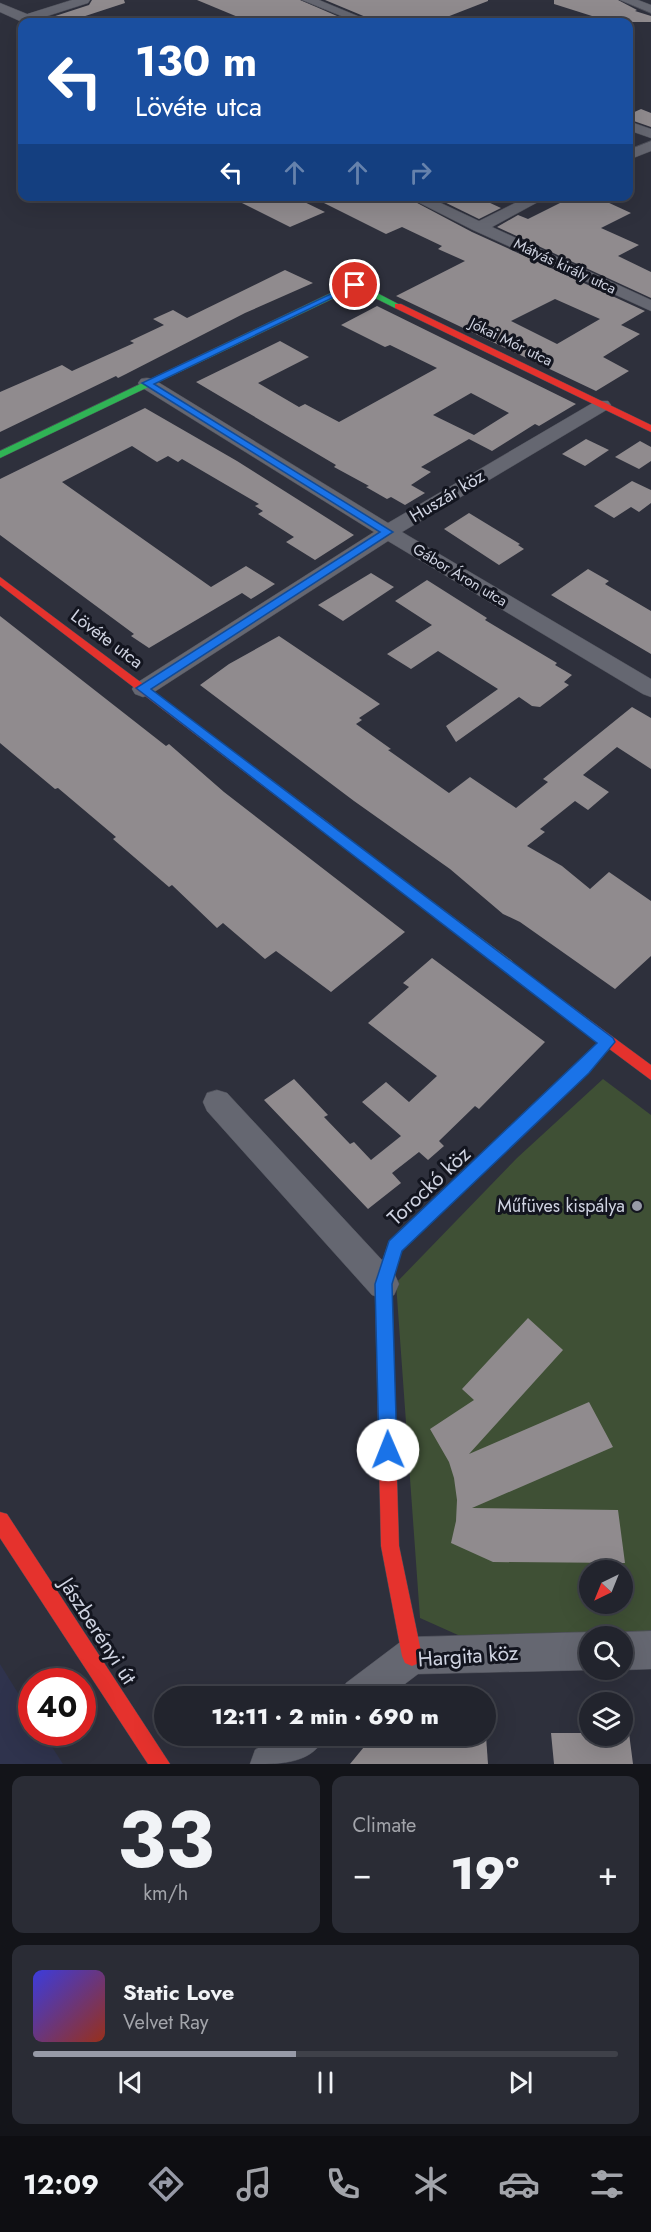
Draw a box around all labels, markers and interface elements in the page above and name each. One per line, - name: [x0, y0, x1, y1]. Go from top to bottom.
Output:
- text: 130 m: [135, 31, 257, 92]
- icon: left: [36, 42, 114, 120]
- text: Lövéte utca: [135, 87, 262, 126]
- icon: left: [215, 156, 248, 189]
- icon: ahead: [278, 156, 311, 189]
- icon: ahead: [341, 156, 374, 189]
- icon: right: [404, 156, 437, 189]
- street label: Mátyás király utca: [510, 233, 620, 299]
- pin: [329, 259, 380, 310]
- icon: arrive: [338, 268, 371, 301]
- street label: Jókai Mór utca: [464, 312, 556, 372]
- street label: Huszár köz: [404, 463, 490, 529]
- street label: Gábor Áron utca: [409, 538, 511, 612]
- street label: Lövéte utca: [65, 603, 149, 675]
- street label: Torockó köz: [381, 1139, 477, 1232]
- place label: Műfüves kispálya: [497, 1193, 625, 1219]
- marker: Műfüves kispálya: [630, 1199, 644, 1213]
- position arrow: [356, 1418, 420, 1482]
- north arrow: [579, 1560, 633, 1614]
- map controls: [579, 1560, 633, 1746]
- street label: Jászberényi út: [51, 1569, 144, 1690]
- button: search: [579, 1626, 633, 1680]
- street label: Hargita köz: [417, 1638, 520, 1674]
- speed limit sign: 40: [18, 1668, 96, 1746]
- button: layers: [579, 1692, 633, 1746]
- text: 12:11 · 2 min · 690 m: [211, 1700, 439, 1732]
- text: 33: [117, 1784, 214, 1896]
- text: Climate: [353, 1811, 416, 1840]
- text: 19°: [451, 1841, 519, 1906]
- text: −: [353, 1850, 372, 1897]
- text: +: [598, 1850, 618, 1897]
- text: km/h: [143, 1879, 188, 1908]
- text: Static Love: [123, 1976, 234, 2008]
- text: Velvet Ray: [123, 2008, 209, 2037]
- icon: previous: [114, 2066, 147, 2099]
- icon: pause: [309, 2066, 342, 2099]
- icon: next: [504, 2066, 537, 2099]
- icon: directions: [145, 2163, 187, 2205]
- icon: music: [233, 2163, 275, 2205]
- icon: phone: [322, 2163, 364, 2205]
- icon: climate: [410, 2163, 452, 2205]
- icon: car: [498, 2163, 540, 2205]
- icon: filters: [586, 2163, 628, 2205]
- text: 12:09: [23, 2165, 99, 2204]

